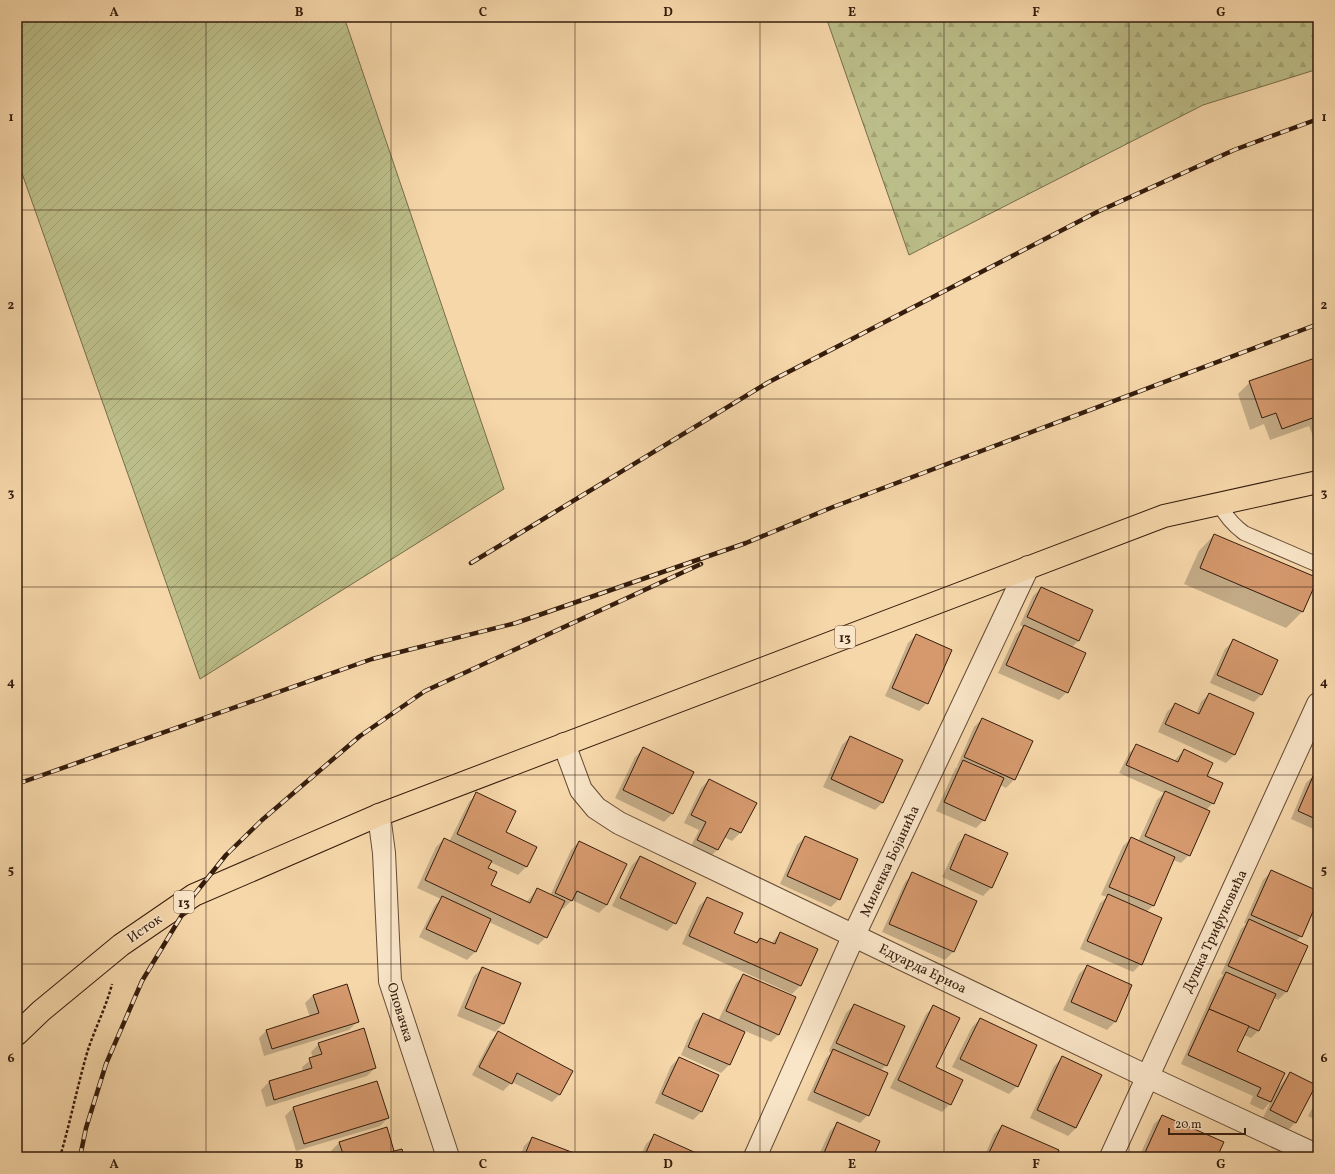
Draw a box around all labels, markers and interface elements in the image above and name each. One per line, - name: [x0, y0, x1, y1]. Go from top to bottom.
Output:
- text: A: [109, 4, 119, 22]
- text: B: [295, 4, 304, 22]
- text: C: [479, 4, 487, 22]
- text: D: [663, 4, 673, 22]
- text: E: [848, 4, 856, 22]
- text: F: [1032, 4, 1040, 22]
- text: G: [1216, 4, 1226, 22]
- text: 1: [8, 109, 14, 127]
- text: 1: [1321, 109, 1327, 127]
- text: 2: [8, 297, 15, 315]
- text: 2: [1321, 297, 1328, 315]
- text: 3: [8, 485, 15, 503]
- text: 3: [1321, 485, 1328, 503]
- road number: 13: [835, 626, 855, 648]
- text: 4: [7, 674, 15, 692]
- text: 4: [1320, 674, 1328, 692]
- street label: Миленка Бојанића: [856, 803, 925, 920]
- text: 5: [8, 862, 14, 880]
- text: 5: [1321, 862, 1327, 880]
- street label: Душка Трифуновића: [1178, 867, 1252, 996]
- road number: 13: [174, 891, 194, 913]
- street label: Исток: [124, 910, 167, 948]
- street label: Едуарда Ериоа: [875, 940, 969, 999]
- street label: Оповачка: [382, 980, 418, 1045]
- text: 6: [7, 1050, 15, 1068]
- text: 6: [1320, 1050, 1328, 1068]
- scale bar: [1169, 1110, 1245, 1136]
- text: 20 m: [1175, 1117, 1202, 1133]
- text: A: [109, 1156, 119, 1174]
- text: B: [295, 1156, 304, 1174]
- text: C: [479, 1156, 487, 1174]
- text: D: [663, 1156, 673, 1174]
- text: E: [848, 1156, 856, 1174]
- text: F: [1032, 1156, 1040, 1174]
- text: G: [1216, 1156, 1226, 1174]

